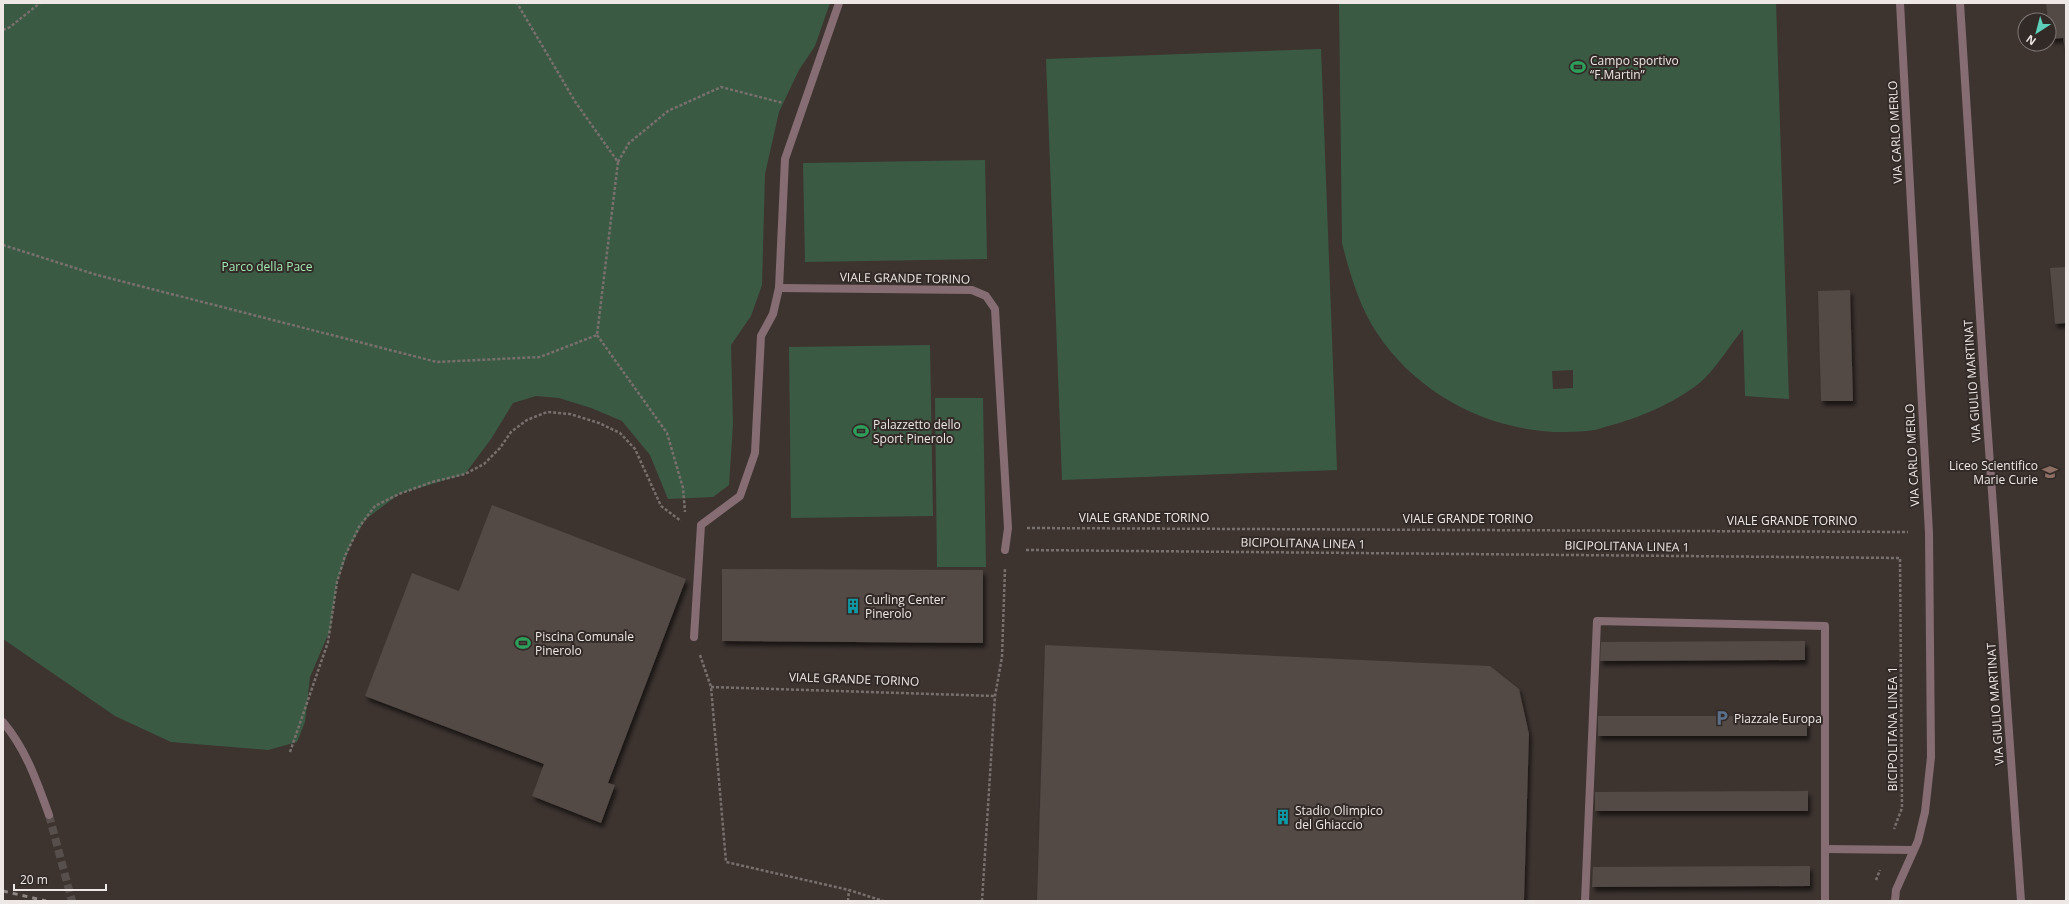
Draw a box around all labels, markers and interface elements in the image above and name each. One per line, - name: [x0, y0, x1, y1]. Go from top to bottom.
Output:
- north arrow: [2017, 12, 2057, 52]
- text: N: [2023, 32, 2039, 49]
- place label: Campo sportivo “F.Martin”: [1590, 52, 1679, 83]
- sports icon: Campo sportivo “F.Martin”: [1569, 58, 1587, 76]
- street label: VIA CARLO MERLO: [1884, 80, 1906, 184]
- park label: Parco della Pace: [221, 258, 313, 275]
- street label: VIALE GRANDE TORINO: [840, 268, 970, 288]
- street label: VIA GIULIO MARTINAT: [1959, 319, 1985, 443]
- street label: VIA CARLO MERLO: [1901, 403, 1923, 507]
- place label: Palazzetto dello Sport Pinerolo: [873, 416, 961, 447]
- sports icon: Palazzetto dello Sport Pinerolo: [852, 422, 870, 440]
- place label: Liceo Scientifico Marie Curie: [1949, 457, 2038, 488]
- school or university icon: Liceo Scientifico Marie Curie: [2041, 463, 2059, 481]
- street label: VIALE GRANDE TORINO: [1079, 509, 1209, 526]
- street label: VIALE GRANDE TORINO: [1403, 510, 1533, 527]
- street label: VIALE GRANDE TORINO: [1727, 512, 1857, 529]
- street label: BICIPOLITANA LINEA 1: [1240, 533, 1366, 553]
- street label: BICIPOLITANA LINEA 1: [1564, 536, 1690, 556]
- place label: Curling Center Pinerolo: [865, 591, 946, 622]
- building icon: Curling Center Pinerolo: [844, 597, 862, 615]
- place label: Piscina Comunale Pinerolo: [535, 628, 634, 659]
- sports icon: Piscina Comunale Pinerolo: [514, 634, 532, 652]
- street label: VIA GIULIO MARTINAT: [1982, 642, 2008, 766]
- street label: BICIPOLITANA LINEA 1: [1884, 666, 1901, 792]
- street label: VIALE GRANDE TORINO: [789, 668, 919, 690]
- parking icon: Piazzale Europa: [1713, 709, 1731, 727]
- place label: Piazzale Europa: [1734, 710, 1822, 727]
- place label: Stadio Olimpico del Ghiaccio: [1295, 802, 1383, 833]
- building icon: Stadio Olimpico del Ghiaccio: [1274, 808, 1292, 826]
- scale bar: [14, 866, 106, 892]
- text: 20 m: [20, 871, 48, 888]

